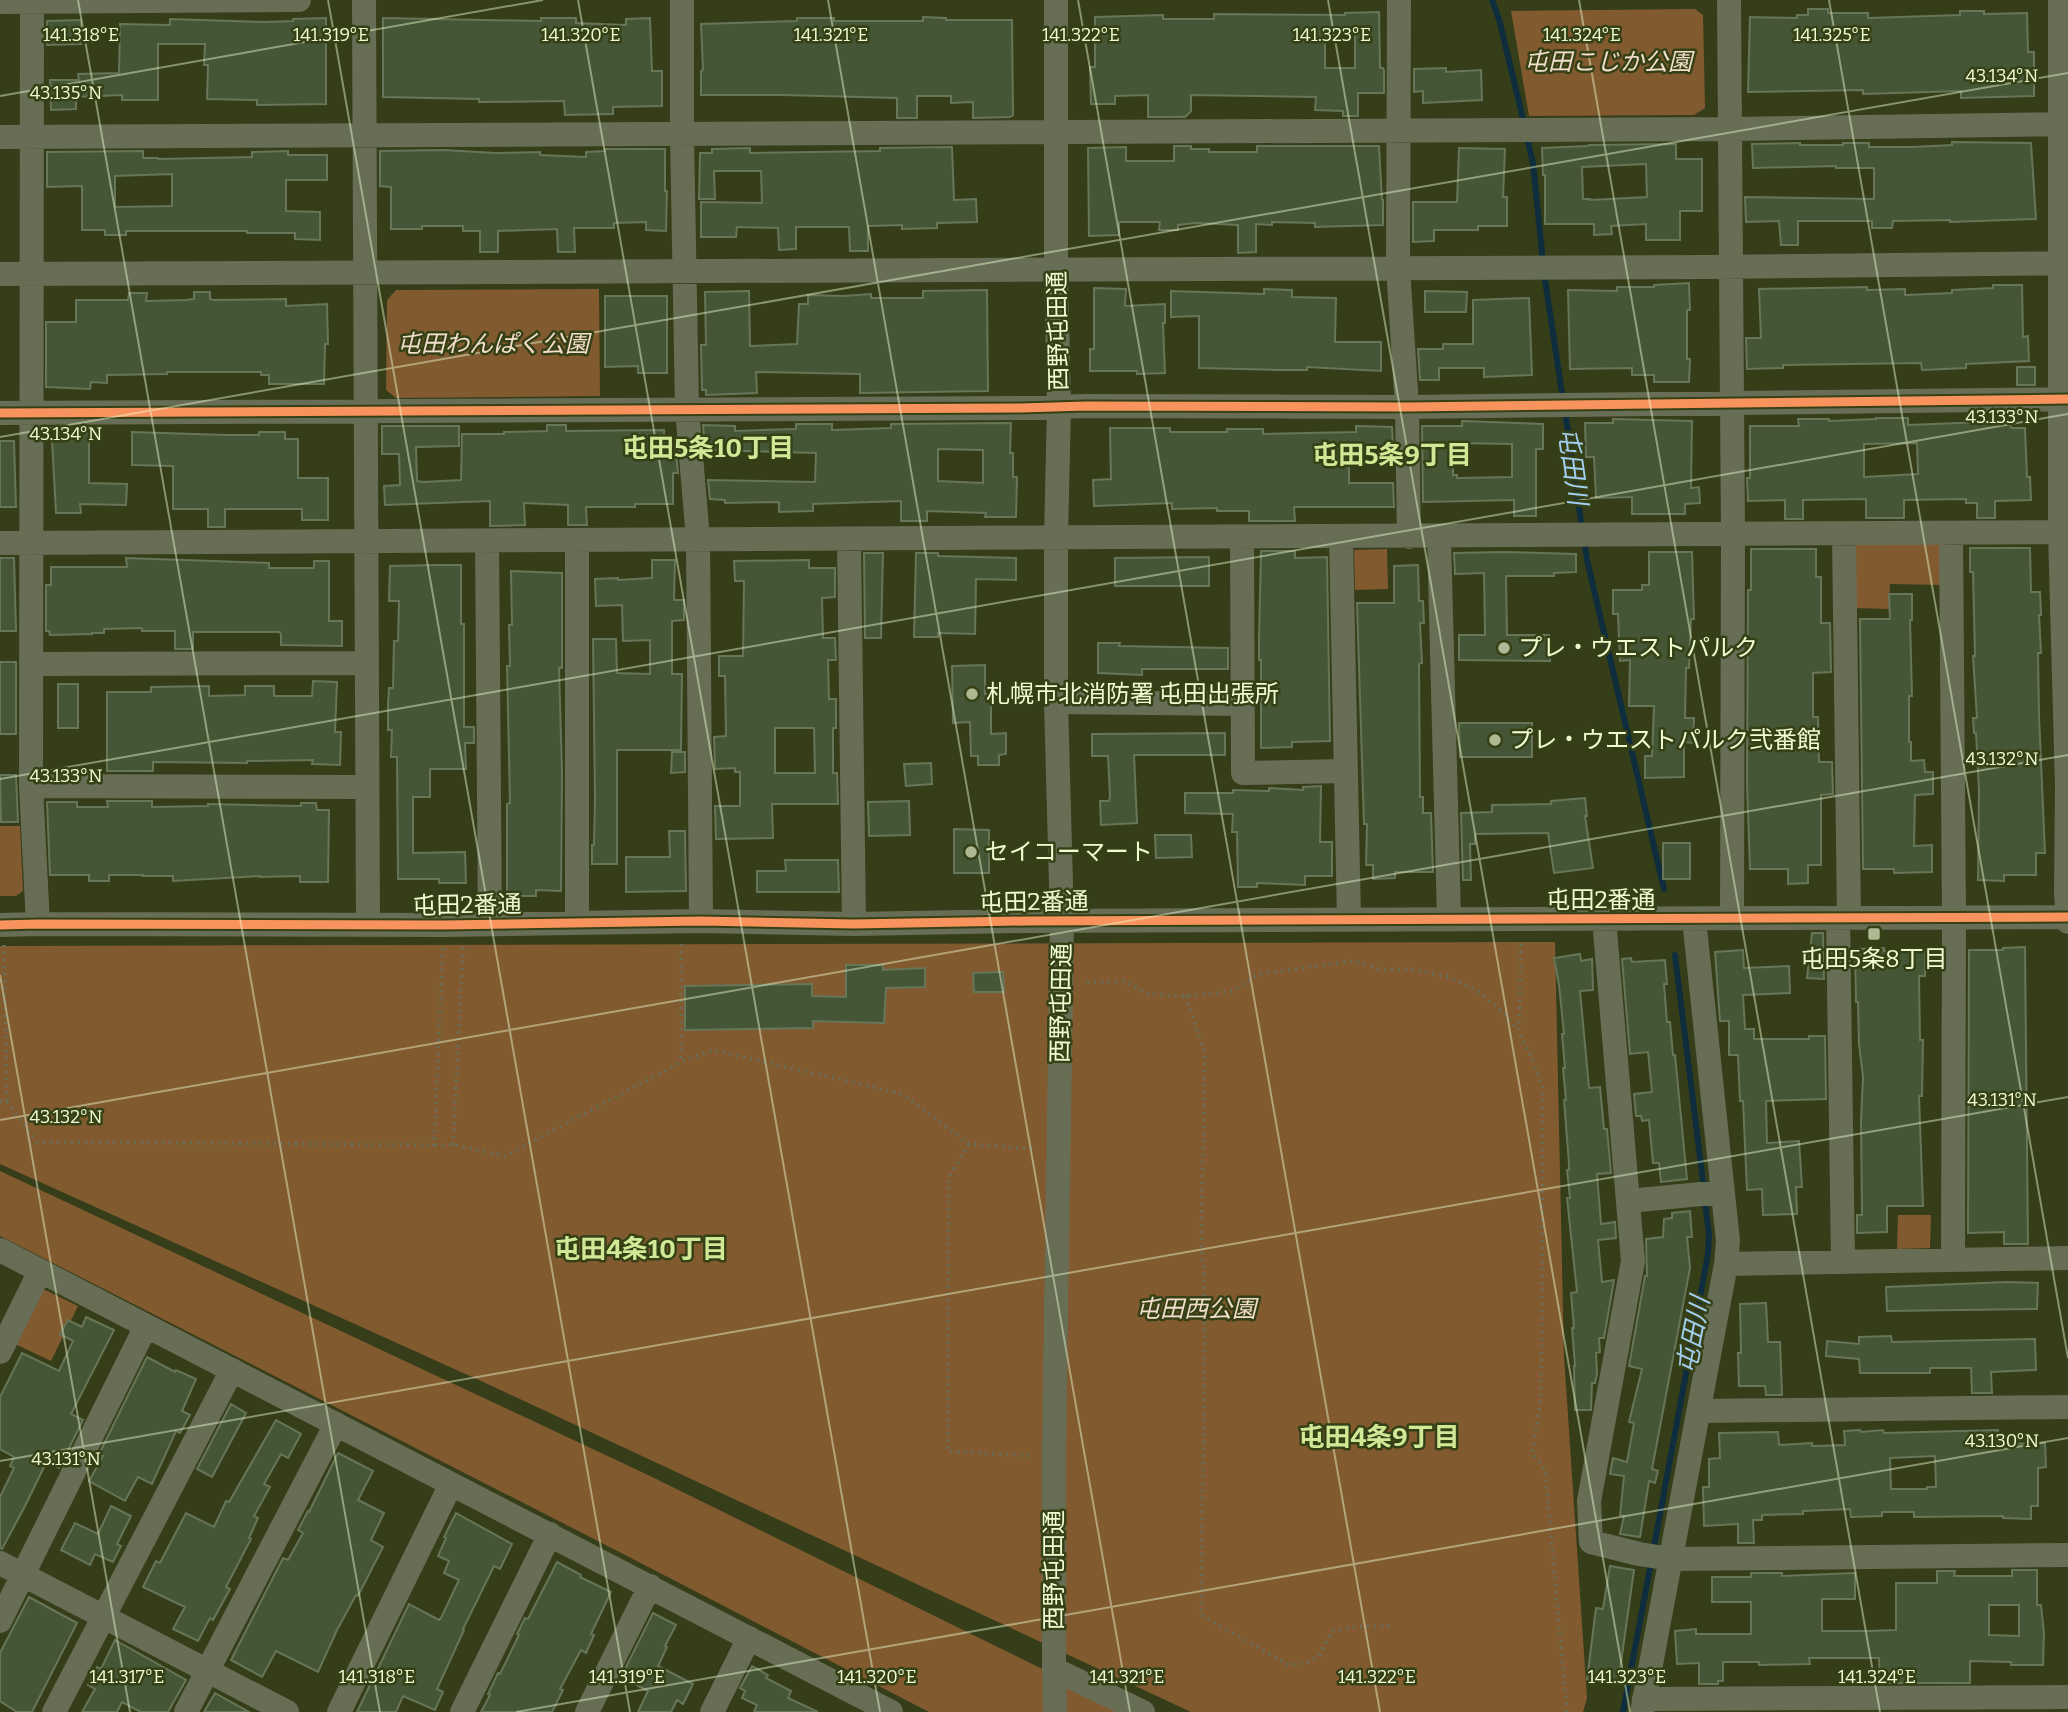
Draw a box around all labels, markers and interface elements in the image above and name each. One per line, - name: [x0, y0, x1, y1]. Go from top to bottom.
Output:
- text: 141.318°E: [43, 24, 119, 46]
- text: 141.319°E: [293, 24, 369, 46]
- text: 141.320°E: [541, 24, 621, 46]
- text: 141.321°E: [794, 24, 868, 46]
- text: 141.322°E: [1042, 24, 1120, 46]
- text: 141.323°E: [1293, 24, 1371, 46]
- text: 141.324°E: [1543, 24, 1621, 46]
- text: 141.325°E: [1793, 24, 1871, 46]
- park label: 屯田こじか公園: [1524, 48, 1695, 76]
- text: 43.134°N: [1966, 65, 2038, 87]
- text: 43.135°N: [30, 82, 102, 104]
- street label: 西野屯田通: [1043, 271, 1073, 391]
- park label: 屯田わんぱく公園: [397, 330, 592, 358]
- text: 43.133°N: [1965, 406, 2039, 428]
- text: 43.134°N: [30, 423, 102, 445]
- water label: 屯田川: [1552, 425, 1594, 510]
- district label: 屯田5条10丁目: [622, 433, 794, 464]
- district label: 屯田5条9丁目: [1312, 440, 1472, 471]
- place label: プレ・ウエストパルク: [1518, 634, 1758, 662]
- marker: プレ・ウエストパルク: [1496, 640, 1512, 656]
- place label: 札幌市北消防署 屯田出張所: [986, 680, 1279, 708]
- marker: 札幌市北消防署 屯田出張所: [964, 686, 980, 702]
- place label: プレ・ウエストパルク弐番館: [1509, 726, 1821, 754]
- marker: プレ・ウエストパルク弐番館: [1487, 732, 1503, 748]
- text: 43.132°N: [1966, 748, 2038, 770]
- text: 43.133°N: [29, 765, 103, 787]
- place label: セイコーマート: [985, 838, 1153, 866]
- marker: セイコーマート: [963, 844, 979, 860]
- street label: 屯田2番通: [1546, 886, 1656, 914]
- street label: 屯田2番通: [979, 887, 1089, 917]
- street label: 屯田2番通: [412, 890, 522, 920]
- marker: 屯田5条8丁目: [1866, 926, 1882, 942]
- street label: 西野屯田通: [1046, 943, 1076, 1063]
- place label: 屯田5条8丁目: [1800, 945, 1948, 973]
- text: 43.131°N: [1967, 1089, 2037, 1111]
- text: 43.132°N: [30, 1106, 102, 1128]
- district label: 屯田4条10丁目: [554, 1234, 728, 1265]
- water label: 屯田川: [1671, 1291, 1717, 1376]
- park label: 屯田西公園: [1136, 1295, 1259, 1323]
- district label: 屯田4条9丁目: [1298, 1422, 1460, 1453]
- text: 43.130°N: [1965, 1430, 2039, 1452]
- text: 43.131°N: [31, 1448, 101, 1470]
- street label: 西野屯田通: [1040, 1510, 1068, 1630]
- text: 141.317°E: [89, 1666, 165, 1688]
- text: 141.318°E: [339, 1666, 415, 1688]
- text: 141.319°E: [589, 1666, 665, 1688]
- text: 141.320°E: [837, 1666, 917, 1688]
- text: 141.321°E: [1090, 1666, 1164, 1688]
- text: 141.322°E: [1338, 1666, 1416, 1688]
- text: 141.323°E: [1588, 1666, 1666, 1688]
- text: 141.324°E: [1838, 1666, 1916, 1688]

